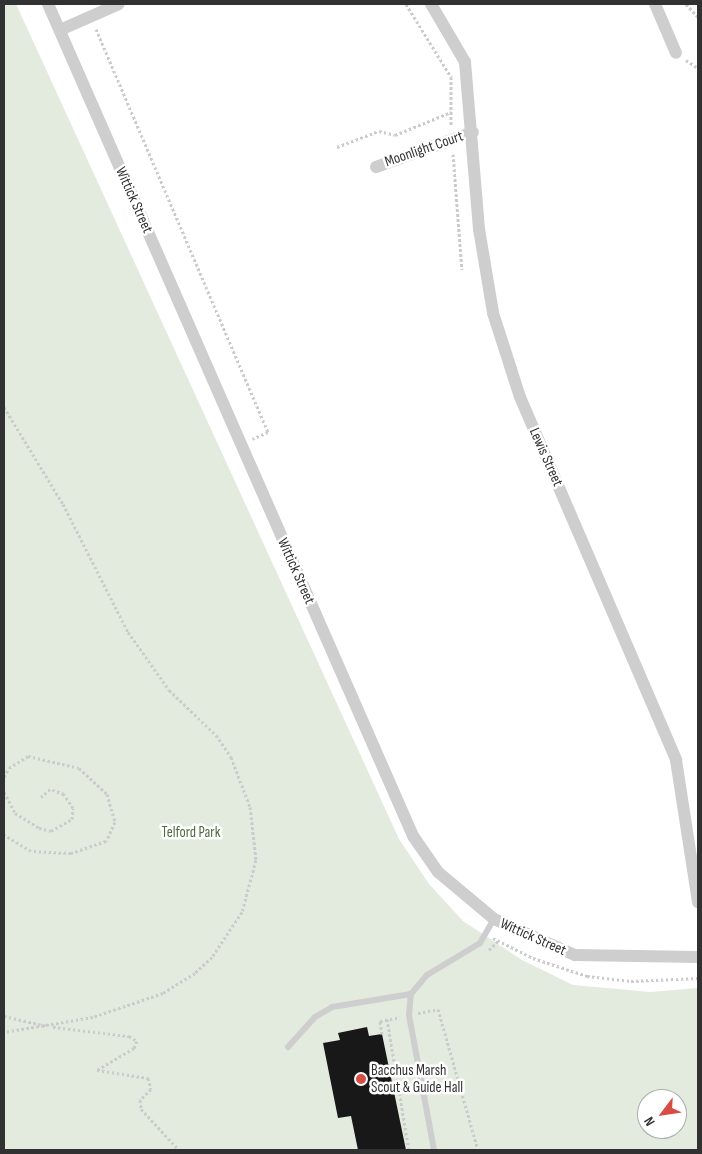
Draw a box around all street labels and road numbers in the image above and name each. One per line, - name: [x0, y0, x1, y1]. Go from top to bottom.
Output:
- street label: Moonlight Court: [382, 127, 466, 171]
- street label: Wittick Street: [111, 164, 157, 236]
- street label: Lewis Street: [525, 425, 567, 489]
- street label: Wittick Street: [273, 535, 319, 607]
- street label: Wittick Street: [497, 914, 569, 960]

